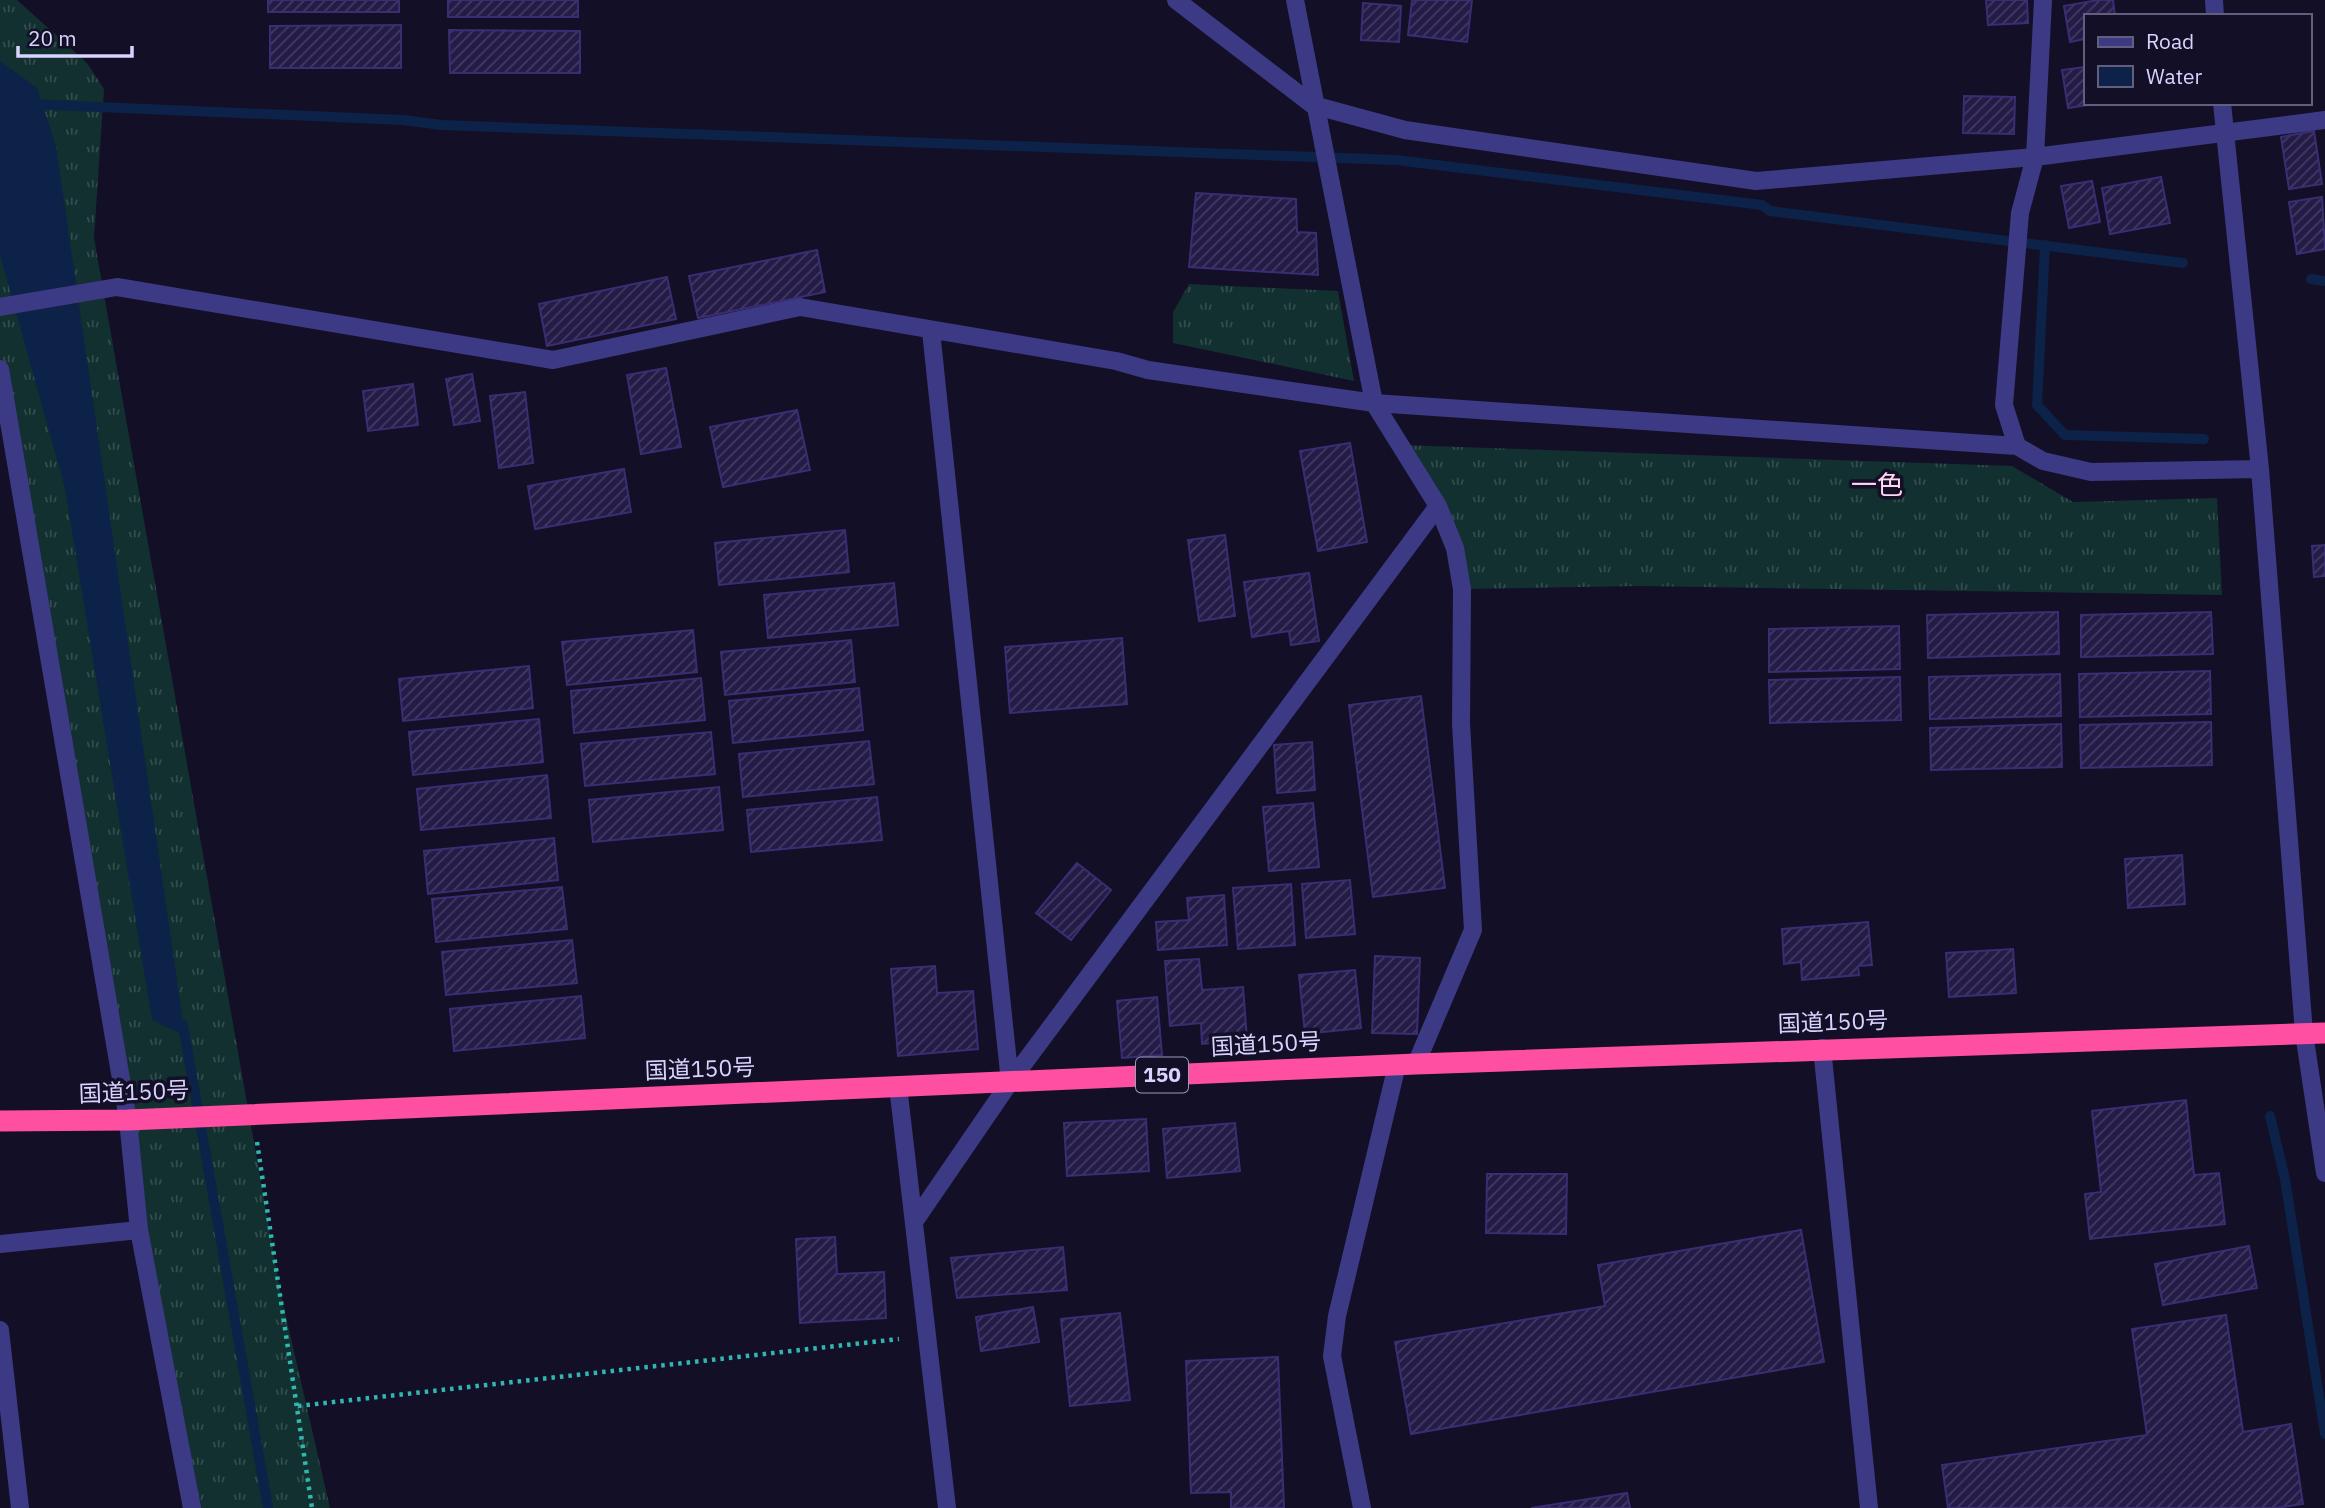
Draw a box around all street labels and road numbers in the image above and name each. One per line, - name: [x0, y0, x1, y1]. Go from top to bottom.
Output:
- street label: 国道150号: [1777, 1004, 1889, 1038]
- street label: 国道150号: [1210, 1025, 1322, 1061]
- street label: 国道150号: [644, 1051, 756, 1085]
- road number: 150: [1136, 1058, 1188, 1092]
- street label: 国道150号: [78, 1074, 190, 1108]

